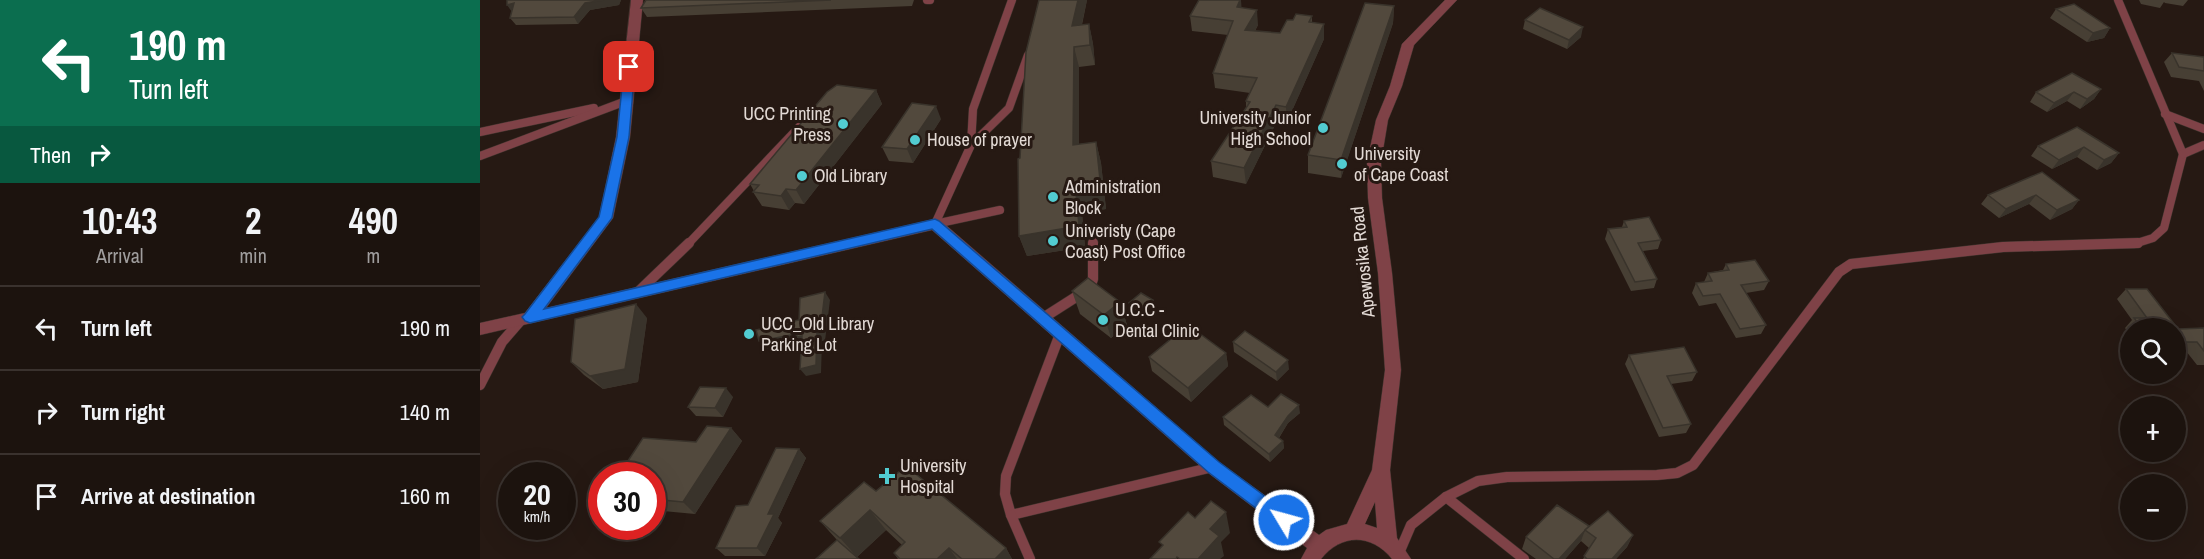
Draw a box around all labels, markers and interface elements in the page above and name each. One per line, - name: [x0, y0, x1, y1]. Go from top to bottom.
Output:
- text: 190 m: [129, 17, 227, 73]
- icon: left: [30, 24, 108, 102]
- pin: [603, 41, 654, 92]
- icon: arrive: [612, 50, 645, 83]
- text: Turn left: [129, 71, 208, 107]
- place label: UCC Printing Press: [743, 101, 832, 147]
- place label: University Junior High School: [1199, 105, 1311, 151]
- marker: UCC Printing Press: [836, 117, 850, 131]
- marker: University Junior High School: [1316, 121, 1330, 135]
- place label: House of prayer: [927, 127, 1032, 152]
- marker: House of prayer: [908, 133, 922, 147]
- icon: right: [83, 138, 116, 171]
- text: Then: [30, 140, 71, 170]
- place label: University of Cape Coast: [1354, 141, 1448, 187]
- marker: University of Cape Coast: [1335, 157, 1349, 171]
- place label: Old Library: [814, 163, 888, 188]
- marker: Old Library: [795, 169, 809, 183]
- place label: Administration Block: [1064, 174, 1161, 220]
- marker: Administration Block: [1046, 190, 1060, 204]
- text: 10:43: [82, 197, 157, 245]
- text: 2: [245, 197, 261, 245]
- text: 490: [349, 197, 398, 245]
- street label: Apewosika Road: [1344, 205, 1381, 320]
- place label: Univeristy (Cape Coast) Post Office: [1065, 218, 1185, 264]
- marker: Univeristy (Cape Coast) Post Office: [1046, 234, 1060, 248]
- text: Arrival: [96, 242, 143, 269]
- text: min: [239, 242, 267, 269]
- text: m: [367, 242, 380, 269]
- place label: U.C.C - Dental Clinic: [1115, 297, 1200, 343]
- place label: UCC_Old Library Parking Lot: [761, 311, 875, 357]
- icon: left: [30, 312, 63, 345]
- text: Turn left: [81, 313, 152, 343]
- text: 190 m: [400, 313, 450, 343]
- marker: U.C.C - Dental Clinic: [1096, 313, 1110, 327]
- map controls: [2120, 318, 2186, 540]
- button: search: [2120, 318, 2186, 384]
- marker: UCC_Old Library Parking Lot: [742, 327, 756, 341]
- icon: right: [30, 396, 63, 429]
- button: +: [2120, 396, 2186, 462]
- text: Turn right: [81, 397, 165, 427]
- text: 140 m: [400, 397, 450, 427]
- place label: University Hospital: [900, 453, 967, 499]
- speed limit sign: 30: [588, 462, 666, 540]
- marker: University Hospital: [878, 467, 896, 485]
- text: 20: [523, 474, 551, 514]
- button: −: [2120, 474, 2186, 540]
- icon: arrive: [30, 480, 63, 513]
- text: Arrive at destination: [81, 481, 255, 511]
- text: 160 m: [400, 481, 450, 511]
- position arrow: [1252, 488, 1316, 552]
- text: km/h: [524, 506, 550, 527]

